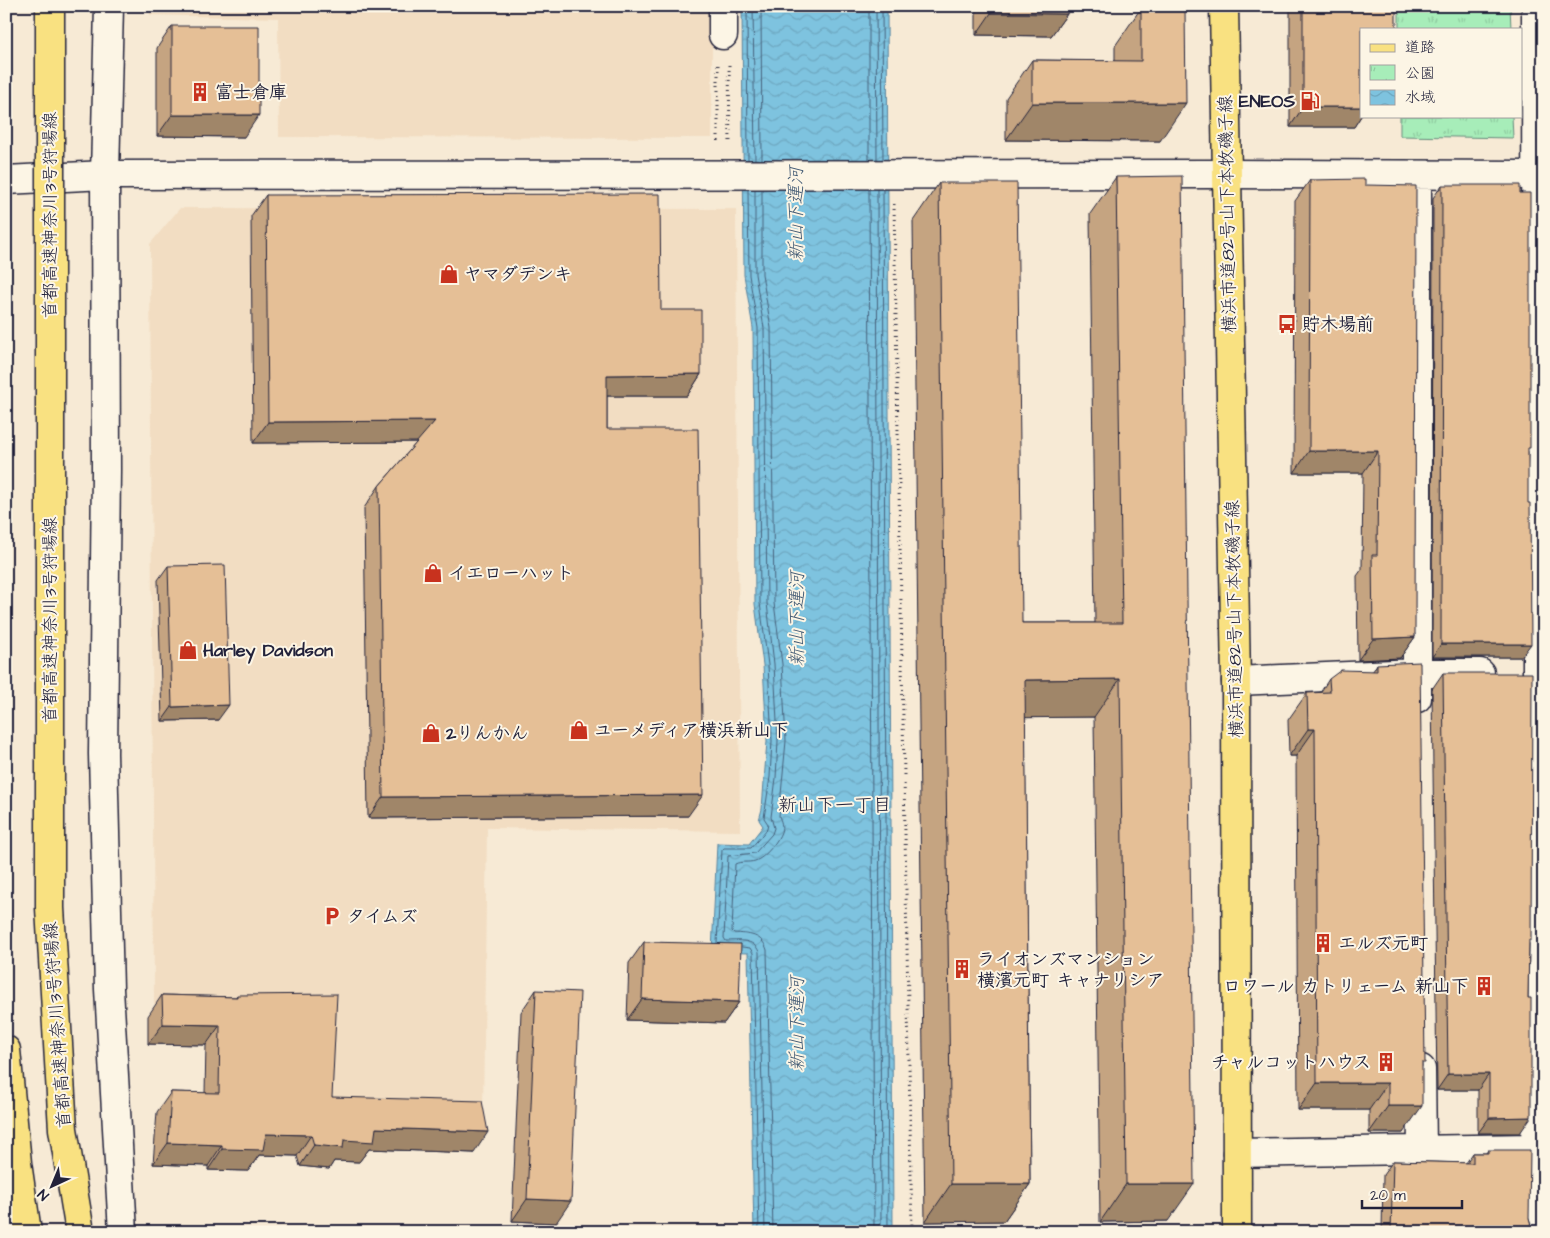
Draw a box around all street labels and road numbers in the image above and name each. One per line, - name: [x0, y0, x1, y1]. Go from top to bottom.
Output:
- street label: 横浜市道82号山下本牧磯子線: [1213, 95, 1242, 333]
- street label: 首都高速神奈川3号狩場線: [38, 111, 63, 319]
- street label: 横浜市道82号山下本牧磯子線: [1220, 500, 1249, 738]
- street label: 首都高速神奈川3号狩場線: [38, 516, 63, 724]
- street label: 首都高速神奈川3号狩場線: [38, 921, 77, 1129]

